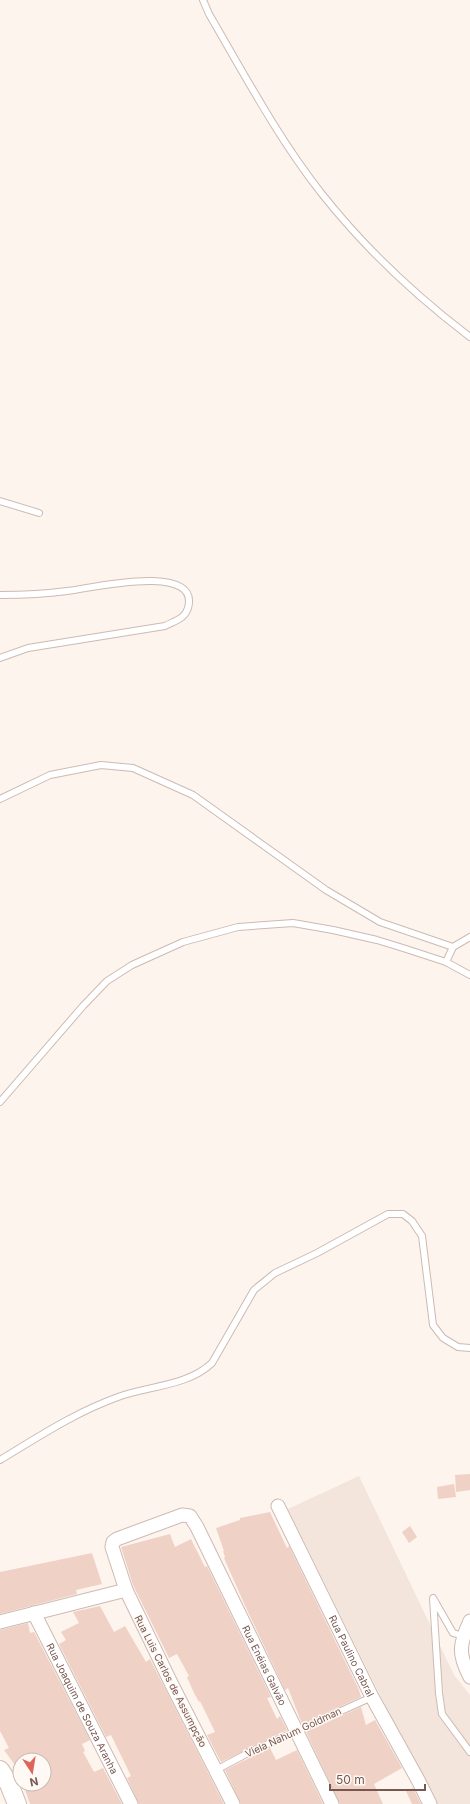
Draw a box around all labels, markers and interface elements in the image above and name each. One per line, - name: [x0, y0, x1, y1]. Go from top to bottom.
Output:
- street label: Rua Luis Carlos de Assumpção: [132, 1613, 210, 1749]
- street label: Rua Paulino Cabral: [327, 1613, 377, 1698]
- street label: Rua Enéias Galvão: [240, 1623, 289, 1707]
- street label: Rua Joaquim de Souza Aranha: [44, 1641, 121, 1776]
- street label: Viela Nahum Goldman: [243, 1704, 343, 1760]
- north arrow: [12, 1752, 52, 1792]
- scale bar: [330, 1766, 425, 1792]
- text: 50 m: [336, 1772, 365, 1787]
- text: N: [29, 1774, 40, 1790]

